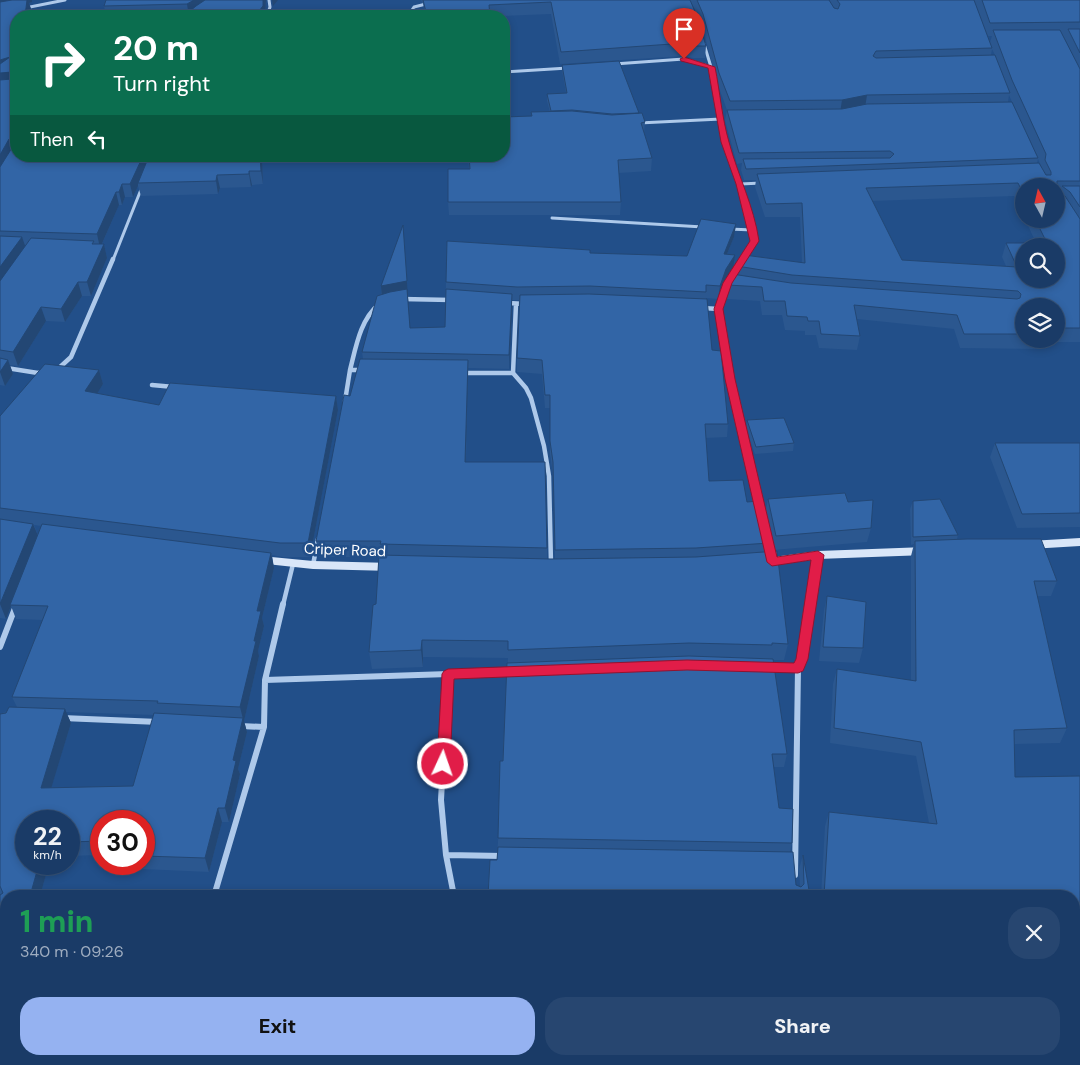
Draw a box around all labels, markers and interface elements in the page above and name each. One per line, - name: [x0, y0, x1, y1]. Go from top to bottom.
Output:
- pin: [663, 8, 705, 59]
- icon: arrive: [670, 15, 698, 43]
- text: 20 m: [113, 25, 199, 71]
- icon: right: [30, 30, 95, 95]
- text: Turn right: [113, 69, 210, 98]
- icon: left: [83, 125, 111, 153]
- text: Then: [30, 127, 73, 152]
- north arrow: [1015, 178, 1065, 228]
- map controls: [1015, 178, 1065, 348]
- button: search: [1015, 238, 1065, 288]
- button: layers: [1015, 298, 1065, 348]
- street label: Criper Road: [304, 539, 386, 561]
- position arrow: [416, 737, 468, 789]
- speed limit sign: 30: [90, 810, 155, 875]
- text: 22: [33, 820, 62, 853]
- text: km/h: [33, 847, 62, 863]
- text: 1 min: [20, 902, 93, 941]
- button: close: [1008, 907, 1060, 959]
- text: 340 m · 09:26: [20, 941, 124, 962]
- button: Exit: [20, 997, 535, 1055]
- button: Share: [545, 997, 1060, 1055]

